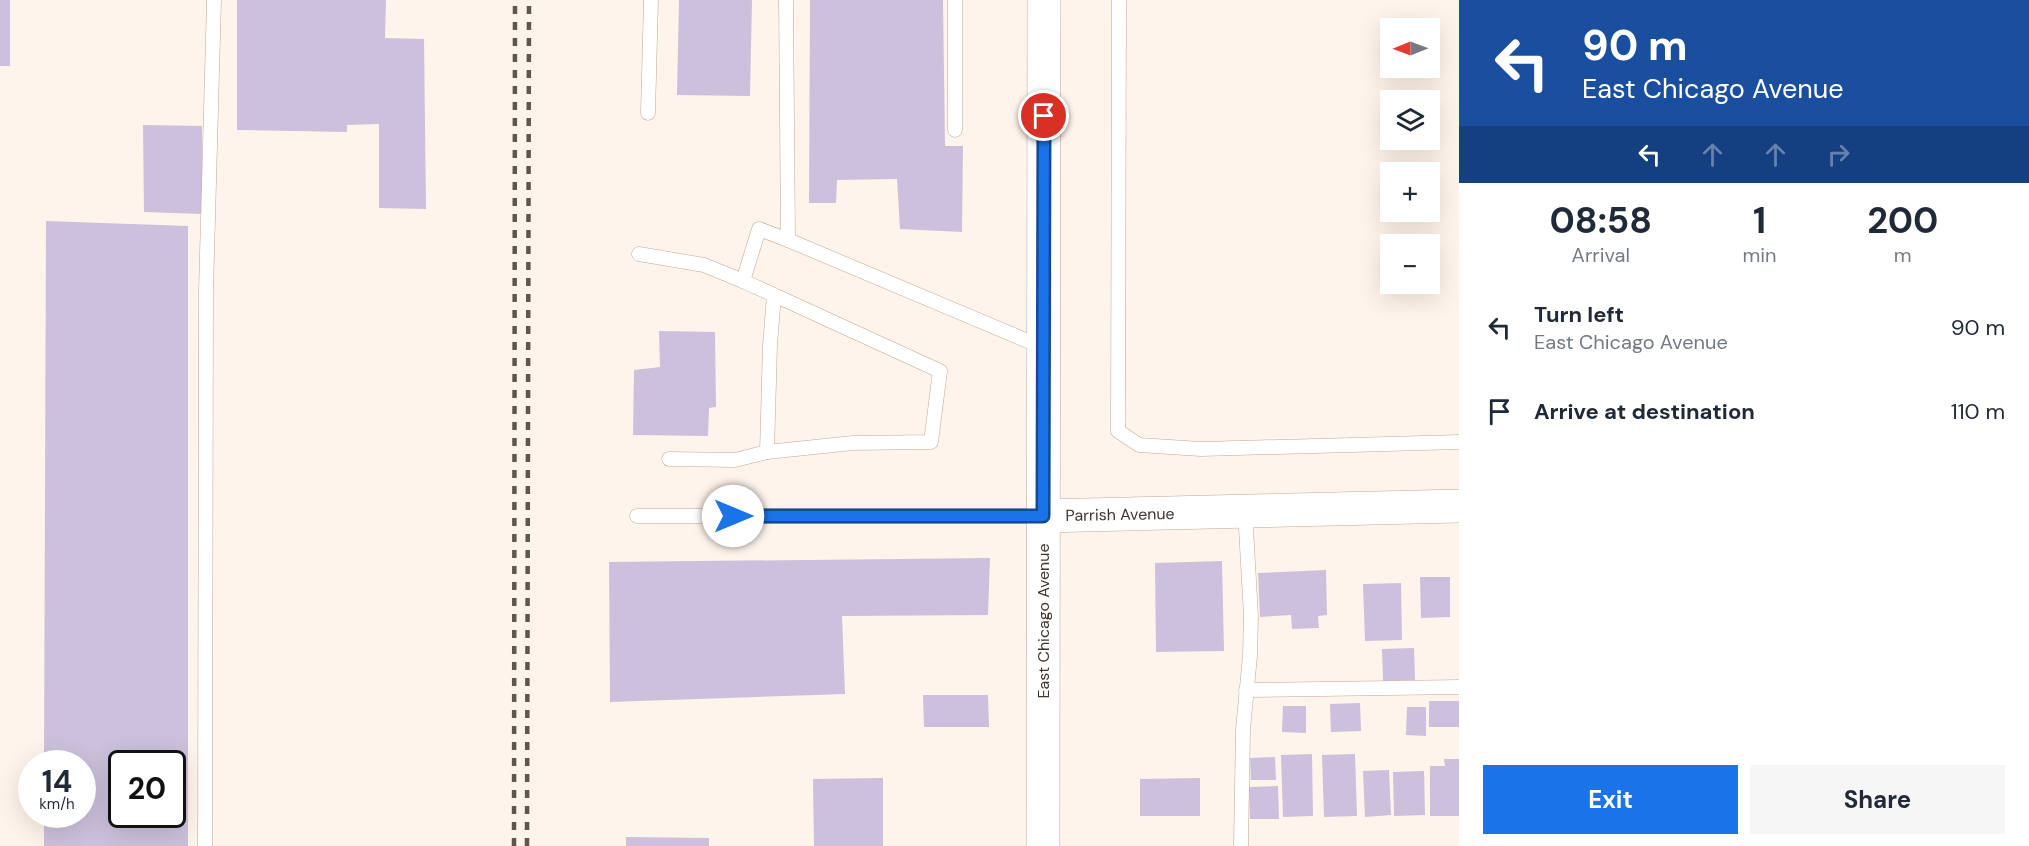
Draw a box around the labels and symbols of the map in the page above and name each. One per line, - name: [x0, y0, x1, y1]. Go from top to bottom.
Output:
- north arrow: [1380, 18, 1440, 78]
- pin: [1018, 90, 1069, 141]
- position arrow: [701, 484, 765, 548]
- street label: Parrish Avenue: [1065, 503, 1175, 526]
- street label: East Chicago Avenue: [1033, 543, 1054, 699]
- speed limit sign: 20: [108, 750, 186, 828]

